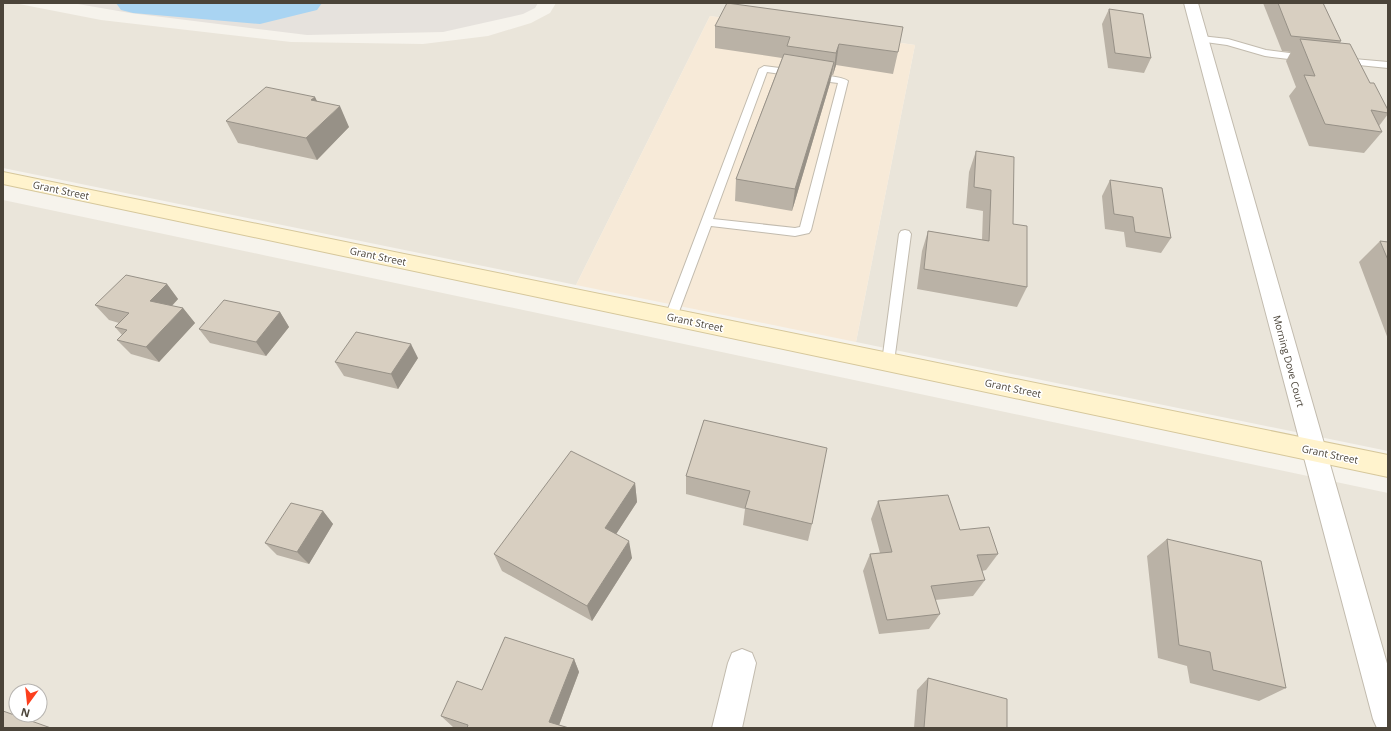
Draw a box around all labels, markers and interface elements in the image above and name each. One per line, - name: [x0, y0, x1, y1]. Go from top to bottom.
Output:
- street label: Grant Street: [32, 177, 91, 203]
- street label: Grant Street: [349, 243, 408, 269]
- street label: Grant Street: [666, 309, 725, 335]
- street label: Morning Dove Court: [1270, 314, 1308, 409]
- street label: Grant Street: [984, 375, 1043, 401]
- street label: Grant Street: [1301, 441, 1360, 467]
- north arrow: [8, 683, 48, 723]
- text: N: [19, 705, 32, 722]

